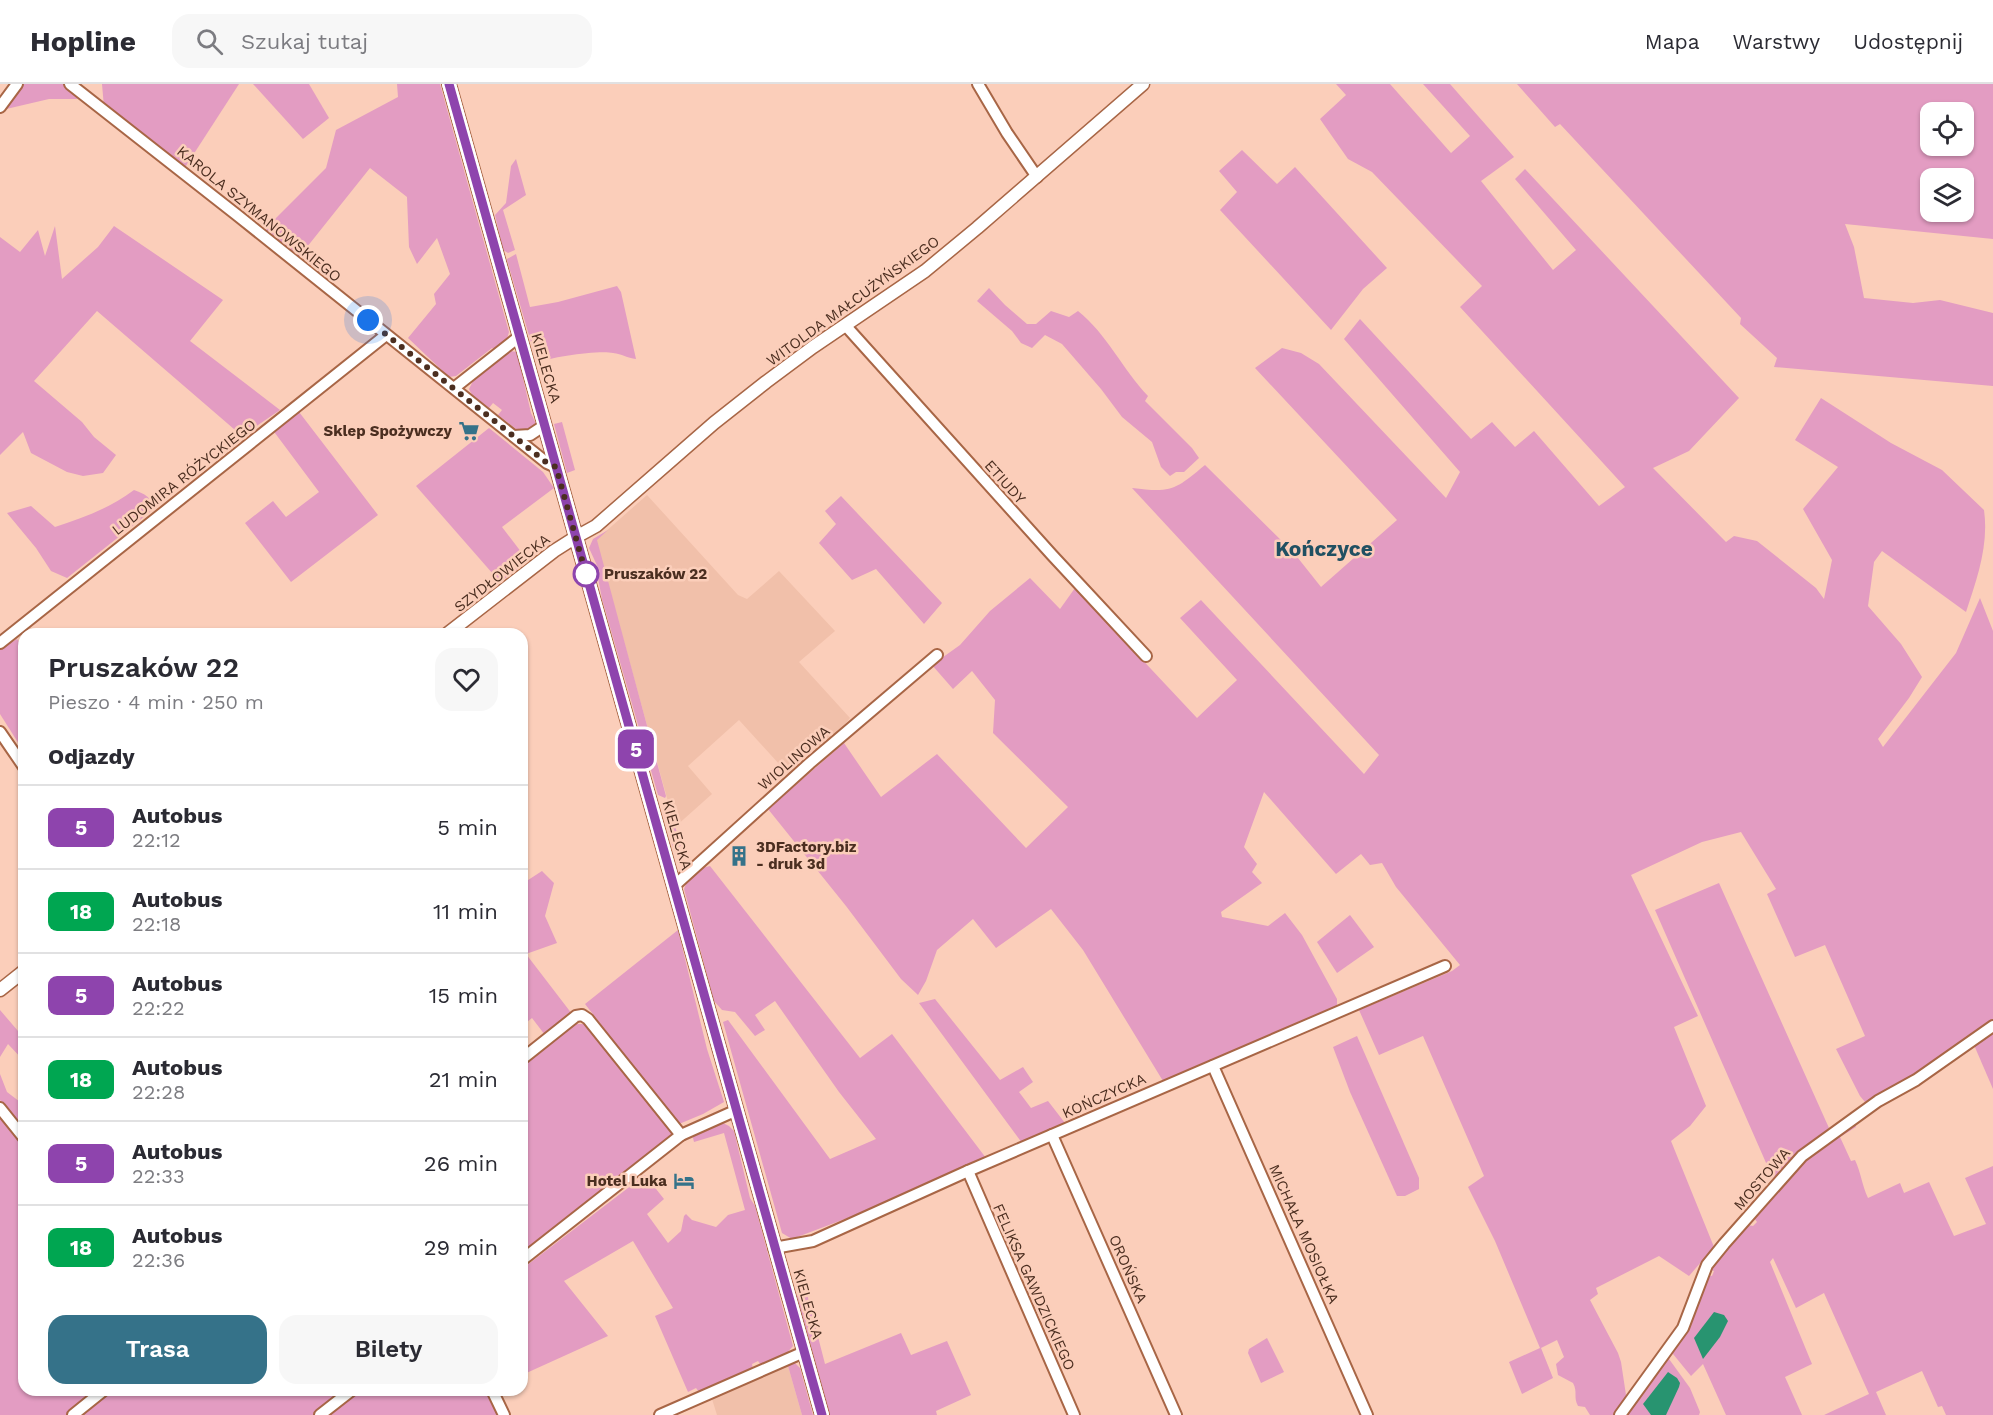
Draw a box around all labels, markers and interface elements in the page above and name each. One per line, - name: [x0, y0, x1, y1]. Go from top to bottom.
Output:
- search box: [172, 14, 592, 68]
- text: Hopline: [30, 25, 136, 58]
- icon: search: [193, 25, 226, 58]
- text: Szukaj tutaj: [241, 29, 368, 54]
- text: Mapa: [1645, 29, 1700, 54]
- text: Warstwy: [1733, 29, 1820, 54]
- text: Udostępnij: [1853, 29, 1963, 54]
- map controls: [1920, 102, 1974, 222]
- button: locate: [1920, 102, 1974, 156]
- street label: KAROLA SZYMANOWSKIEGO: [173, 142, 345, 286]
- button: layers: [1920, 168, 1974, 222]
- street label: WITOLDA MAŁCUŻYŃSKIEGO: [763, 232, 943, 370]
- your location: [353, 305, 383, 335]
- street label: KIELECKA: [527, 331, 565, 405]
- street label: LUDOMIRA RÓŻYCKIEGO: [108, 414, 260, 539]
- supermarket icon: Sklep Spożywczy: [457, 419, 481, 443]
- place label: Sklep Spożywczy: [324, 422, 453, 440]
- street label: ETIUDY: [981, 456, 1030, 508]
- street label: SZYDŁOWIECKA: [451, 530, 554, 616]
- district label: Kończyce: [1275, 536, 1373, 561]
- marker: Pruszaków 22: [573, 561, 599, 587]
- place label: Pruszaków 22: [604, 565, 707, 583]
- button: heart: [435, 648, 498, 711]
- text: Pruszaków 22: [48, 651, 239, 684]
- text: Pieszo · 4 min · 250 m: [48, 690, 264, 714]
- street label: WIOLINOWA: [754, 722, 834, 794]
- line badge: 5: [616, 730, 656, 768]
- text: 5: [630, 737, 642, 762]
- text: Odjazdy: [48, 744, 135, 769]
- street label: KIELECKA: [658, 798, 696, 872]
- text: Autobus: [132, 803, 222, 828]
- text: 5: [75, 815, 87, 840]
- text: 5 min: [437, 815, 498, 840]
- text: 22:12: [132, 828, 181, 852]
- place label: 3DFactory.biz - druk 3d: [756, 838, 857, 873]
- building icon: 3DFactory.biz - druk 3d: [727, 844, 751, 868]
- text: Autobus: [132, 887, 222, 912]
- text: 18: [70, 899, 92, 924]
- text: 11 min: [433, 899, 498, 924]
- text: 22:18: [132, 912, 181, 936]
- text: Autobus: [132, 971, 222, 996]
- text: 5: [75, 983, 87, 1008]
- text: 15 min: [429, 983, 498, 1008]
- text: 22:22: [132, 996, 185, 1020]
- text: Autobus: [132, 1055, 222, 1080]
- text: 18: [70, 1067, 92, 1092]
- text: 21 min: [429, 1067, 498, 1092]
- street label: KOŃCZYCKA: [1059, 1070, 1149, 1122]
- text: 22:28: [132, 1080, 185, 1104]
- text: Autobus: [132, 1139, 222, 1164]
- street label: MOSTOWA: [1730, 1144, 1794, 1214]
- text: 5: [75, 1151, 87, 1176]
- text: 26 min: [424, 1151, 498, 1176]
- street label: MICHAŁA MOSIOŁKA: [1265, 1161, 1343, 1307]
- text: 22:33: [132, 1164, 185, 1188]
- hotel icon: Hotel Luka: [672, 1169, 696, 1193]
- place label: Hotel Luka: [587, 1172, 667, 1190]
- street label: FELIKSA GAWDZICKIEGO: [989, 1201, 1079, 1373]
- text: Autobus: [132, 1223, 222, 1248]
- street label: OROŃSKA: [1105, 1232, 1151, 1306]
- text: 18: [70, 1235, 92, 1260]
- text: 29 min: [424, 1235, 498, 1260]
- text: 22:36: [132, 1248, 185, 1272]
- street label: KIELECKA: [789, 1267, 827, 1341]
- button: Trasa: [48, 1315, 267, 1384]
- button: Bilety: [279, 1315, 498, 1384]

